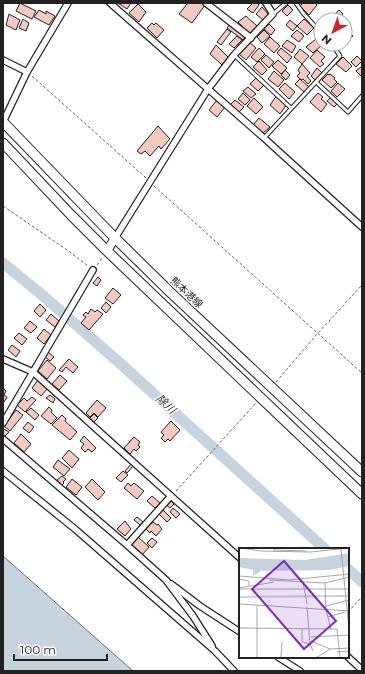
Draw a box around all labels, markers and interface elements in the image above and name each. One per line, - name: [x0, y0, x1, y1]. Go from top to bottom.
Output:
- north arrow: [313, 12, 353, 52]
- text: N: [318, 31, 334, 48]
- street label: 熊本港線: [168, 274, 206, 311]
- water label: 除川: [153, 391, 180, 417]
- inset map: [239, 548, 349, 658]
- scale bar: [14, 636, 107, 662]
- text: 100 m: [20, 642, 56, 657]

